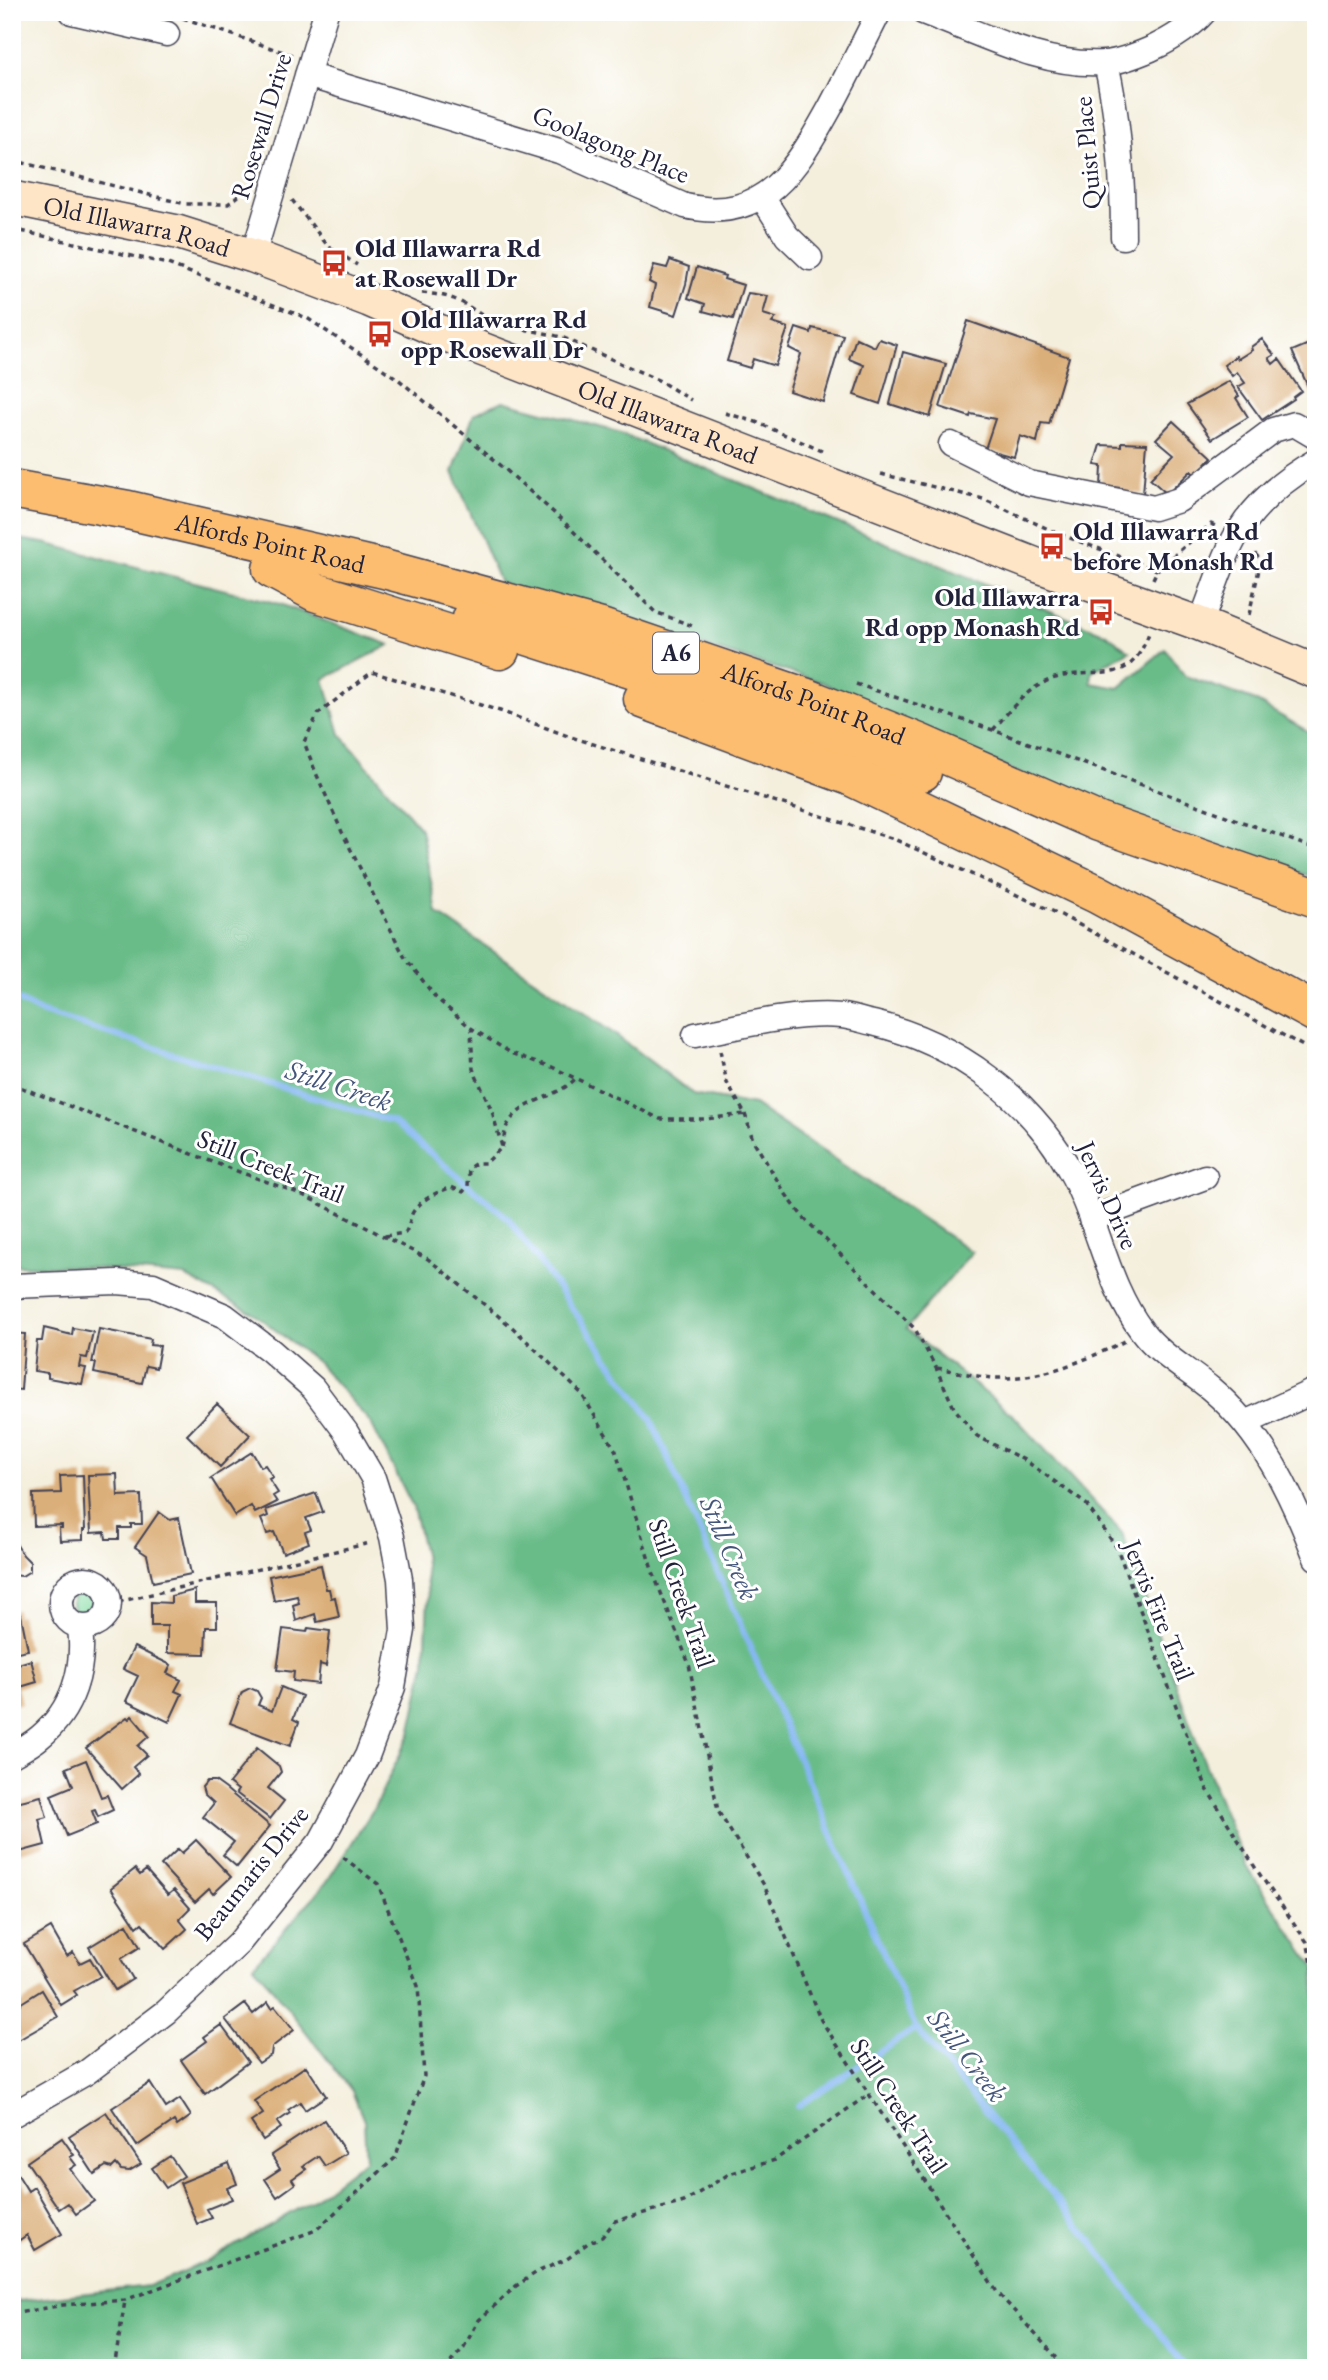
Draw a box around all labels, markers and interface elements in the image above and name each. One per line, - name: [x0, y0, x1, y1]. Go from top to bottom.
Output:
- street label: Rosewall Drive: [223, 49, 299, 203]
- street label: Quist Place: [1065, 95, 1109, 211]
- street label: Goolagong Place: [527, 97, 695, 191]
- street label: Old Illawarra Road: [40, 188, 235, 265]
- place label: Old Illawarra Rd at Rosewall Dr: [355, 231, 542, 295]
- bus stop icon: Old Illawarra Rd at Rosewall Dr: [319, 248, 349, 278]
- place label: Old Illawarra Rd opp Rosewall Dr: [401, 302, 588, 366]
- bus stop icon: Old Illawarra Rd opp Rosewall Dr: [365, 319, 395, 349]
- street label: Old Illawarra Road: [573, 371, 764, 472]
- street label: Alfords Point Road: [171, 504, 370, 581]
- place label: Old Illawarra Rd before Monash Rd: [1073, 514, 1274, 578]
- bus stop icon: Old Illawarra Rd before Monash Rd: [1037, 531, 1067, 561]
- place label: Old Illawarra Rd opp Monash Rd: [865, 580, 1081, 644]
- bus stop icon: Old Illawarra Rd opp Monash Rd: [1086, 597, 1116, 627]
- road number: A6: [653, 632, 699, 674]
- street label: Alfords Point Road: [716, 653, 912, 753]
- water label: Still Creek: [280, 1051, 397, 1119]
- street label: Still Creek Trail: [193, 1121, 349, 1211]
- street label: Jervis Drive: [1068, 1134, 1147, 1254]
- water label: Still Creek: [692, 1490, 768, 1606]
- street label: Still Creek Trail: [641, 1514, 723, 1672]
- street label: Jervis Fire Trail: [1115, 1533, 1203, 1686]
- street label: Beaumaris Drive: [186, 1798, 316, 1948]
- water label: Still Creek: [920, 2000, 1016, 2109]
- street label: Still Creek Trail: [842, 2032, 956, 2180]

